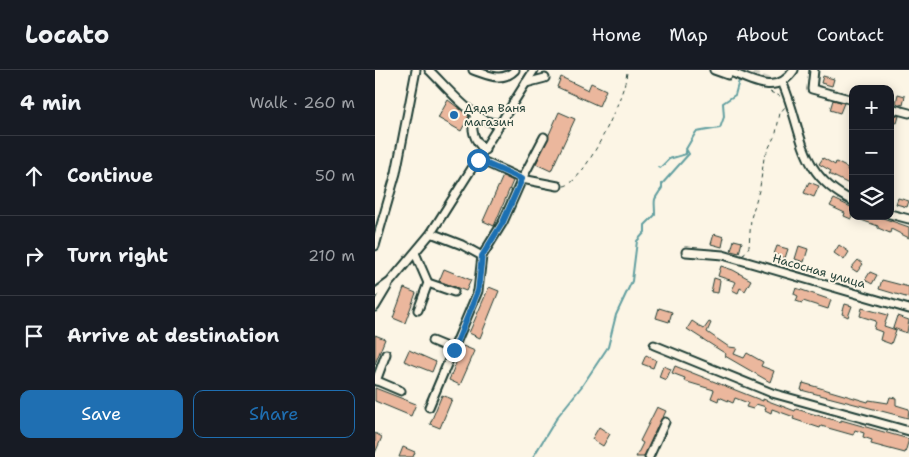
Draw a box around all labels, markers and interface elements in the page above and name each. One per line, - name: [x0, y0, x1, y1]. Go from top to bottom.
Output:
- text: Locato: [25, 19, 109, 51]
- text: Home: [592, 23, 641, 47]
- text: Map: [669, 23, 708, 47]
- text: About: [736, 23, 789, 47]
- text: Contact: [817, 23, 884, 47]
- map controls: [849, 85, 894, 220]
- button: +: [849, 85, 894, 130]
- text: 4 min: [20, 89, 81, 117]
- text: Walk · 260 m: [249, 92, 355, 113]
- place label: Дядя Ваня магазин: [464, 100, 526, 130]
- marker: Дядя Ваня магазин: [448, 109, 460, 121]
- button: −: [849, 130, 894, 175]
- route start: [467, 149, 490, 172]
- icon: ahead: [20, 162, 48, 190]
- text: Continue: [67, 163, 153, 188]
- text: 50 m: [315, 165, 355, 186]
- button: layers: [849, 175, 894, 220]
- icon: right: [20, 242, 48, 270]
- text: Turn right: [67, 243, 168, 268]
- text: 210 m: [308, 245, 355, 266]
- street label: Насосная улица: [771, 250, 868, 292]
- icon: arrive: [20, 322, 48, 350]
- text: Arrive at destination: [67, 323, 279, 348]
- route end: [443, 339, 466, 362]
- button: Save: [20, 390, 183, 438]
- button: Share: [193, 390, 355, 438]

